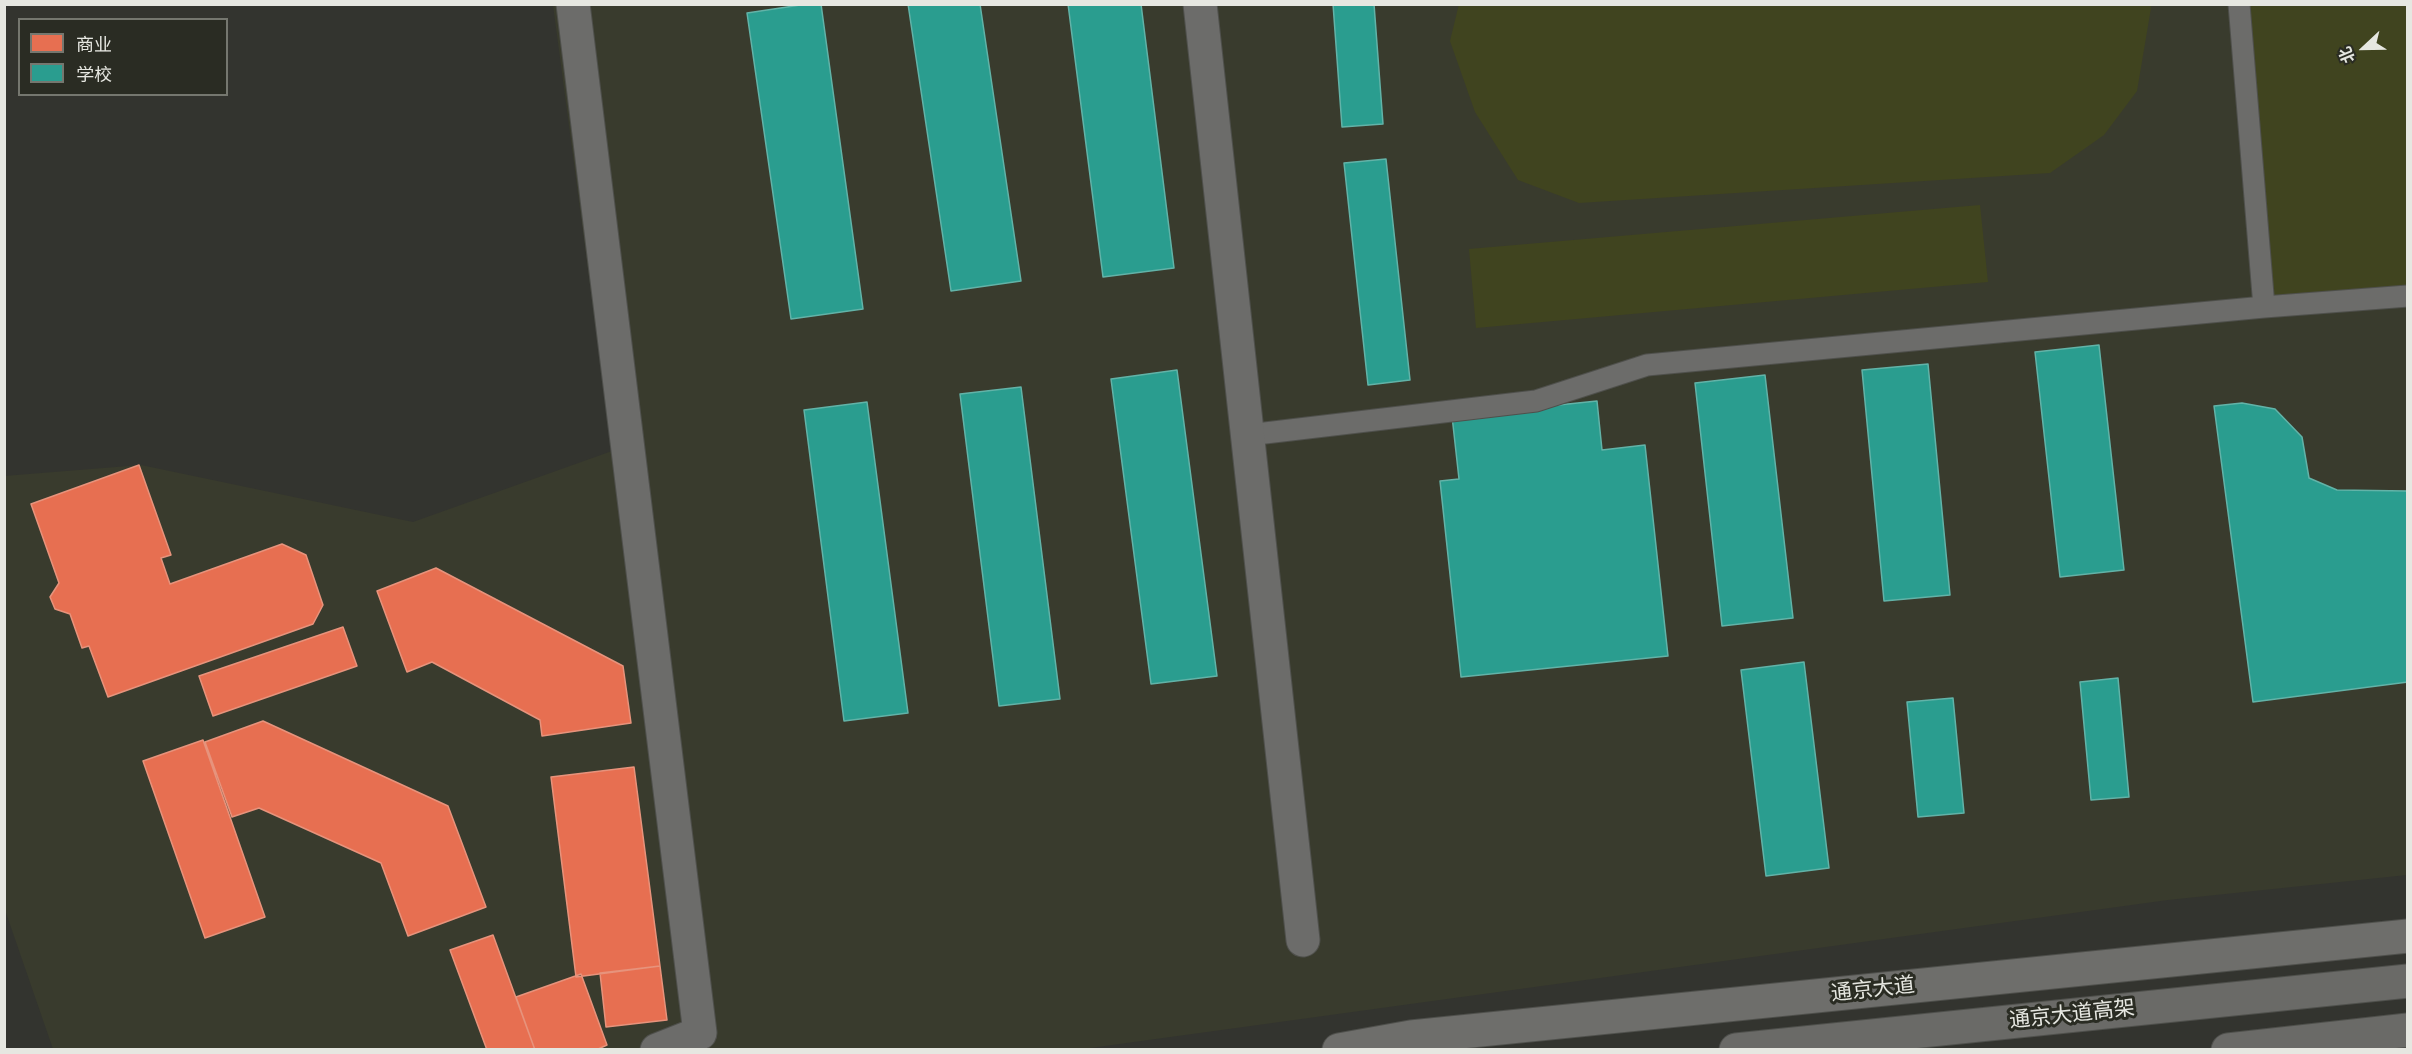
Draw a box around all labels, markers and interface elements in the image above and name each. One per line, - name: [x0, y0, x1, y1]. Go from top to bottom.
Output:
- legend: [18, 18, 228, 96]
- north arrow: [2334, 18, 2394, 78]
- text: 商业: [76, 35, 112, 55]
- text: 北: [2336, 44, 2358, 66]
- text: 学校: [76, 65, 112, 85]
- street label: 通京大道: [1830, 973, 1916, 1007]
- street label: 通京大道高架: [2008, 996, 2136, 1034]

